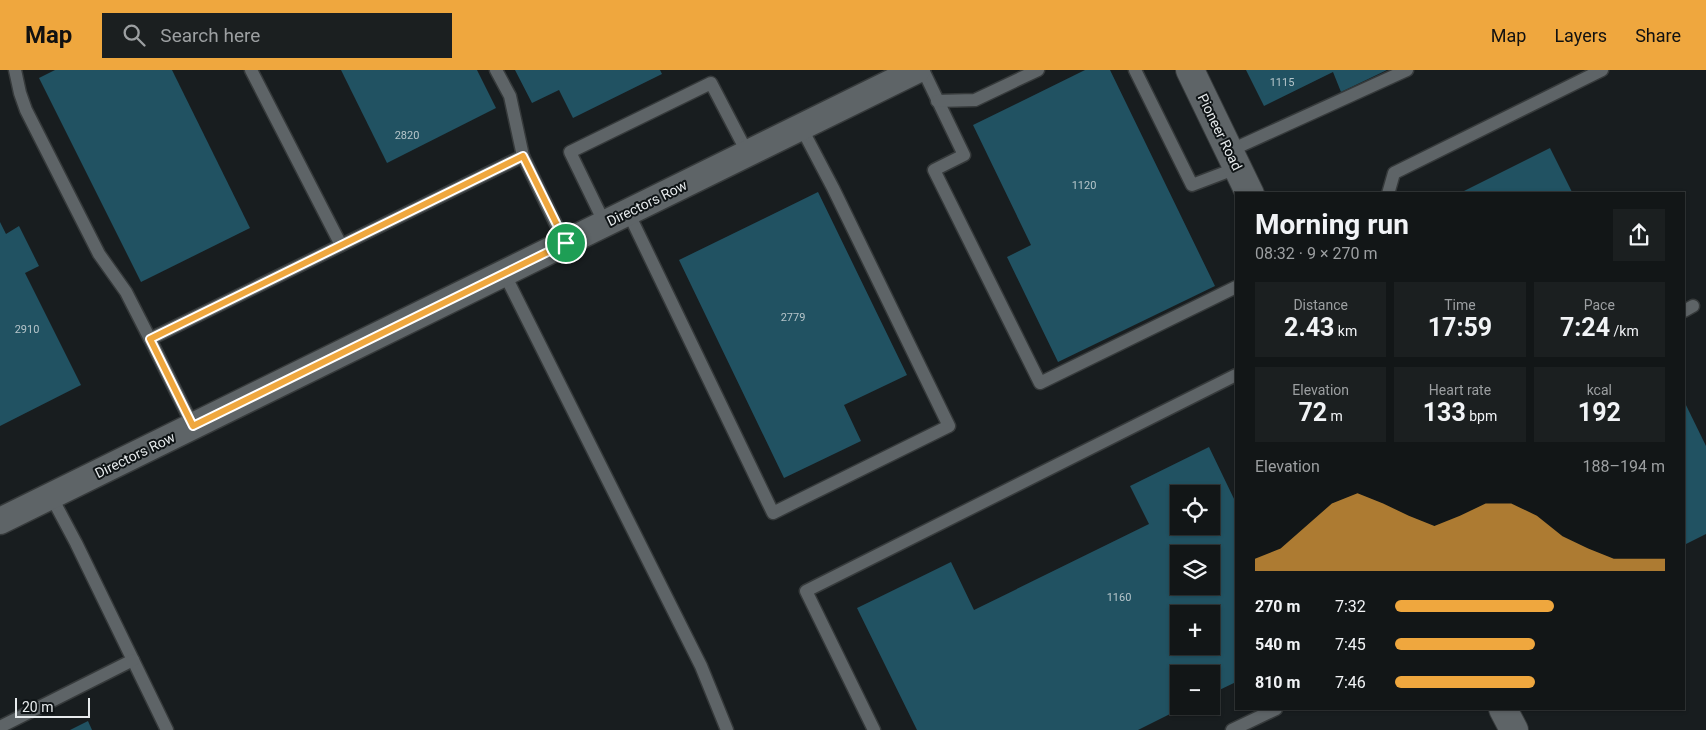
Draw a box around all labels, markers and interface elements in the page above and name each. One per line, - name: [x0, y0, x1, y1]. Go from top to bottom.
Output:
- search box: [102, 13, 452, 58]
- text: Map: [25, 21, 72, 49]
- icon: search: [120, 21, 148, 49]
- text: Search here: [160, 24, 260, 47]
- text: Map: [1491, 25, 1526, 46]
- text: Layers: [1554, 25, 1607, 46]
- text: Share: [1635, 25, 1681, 46]
- house number: 1115: [1270, 76, 1294, 89]
- street label: Pioneer Road: [1195, 91, 1245, 173]
- house number: 2820: [395, 129, 419, 142]
- street label: Directors Row: [604, 177, 690, 229]
- house number: 1120: [1072, 179, 1096, 192]
- text: Morning run: [1255, 208, 1409, 241]
- button: share: [1613, 209, 1665, 261]
- pin: [545, 222, 587, 264]
- icon: arrive: [552, 229, 580, 257]
- text: 08:32 · 9 × 270 m: [1255, 244, 1377, 263]
- text: Distance: [1293, 297, 1348, 313]
- text: Time: [1444, 297, 1476, 313]
- text: Pace: [1584, 297, 1615, 313]
- house number: 2779: [781, 311, 805, 324]
- text: 2.43: [1284, 313, 1334, 342]
- text: 17:59: [1428, 313, 1492, 342]
- text: 7:24: [1560, 313, 1610, 342]
- house number: 2910: [15, 323, 39, 336]
- text: km: [1334, 323, 1357, 339]
- text: /km: [1610, 323, 1639, 339]
- text: Elevation: [1292, 382, 1349, 398]
- text: Heart rate: [1429, 382, 1491, 398]
- text: kcal: [1587, 382, 1612, 398]
- text: 72: [1298, 398, 1327, 427]
- text: 133: [1423, 398, 1466, 427]
- text: 192: [1578, 398, 1621, 427]
- text: m: [1327, 408, 1343, 424]
- text: bpm: [1466, 408, 1497, 424]
- street label: Directors Row: [92, 429, 178, 481]
- text: Elevation: [1255, 457, 1320, 476]
- text: 188–194 m: [1583, 457, 1665, 476]
- map controls: [1170, 485, 1220, 715]
- button: locate: [1170, 485, 1220, 535]
- button: layers: [1170, 545, 1220, 595]
- house number: 1160: [1107, 591, 1131, 604]
- text: 270 m: [1255, 597, 1300, 616]
- text: 7:32: [1335, 597, 1366, 616]
- button: +: [1170, 605, 1220, 655]
- text: 540 m: [1255, 635, 1300, 654]
- text: 7:45: [1335, 635, 1366, 654]
- button: −: [1170, 665, 1220, 715]
- text: 810 m: [1255, 673, 1300, 692]
- text: 7:46: [1335, 673, 1366, 692]
- scale bar: [15, 695, 90, 718]
- text: 20 m: [22, 699, 54, 715]

